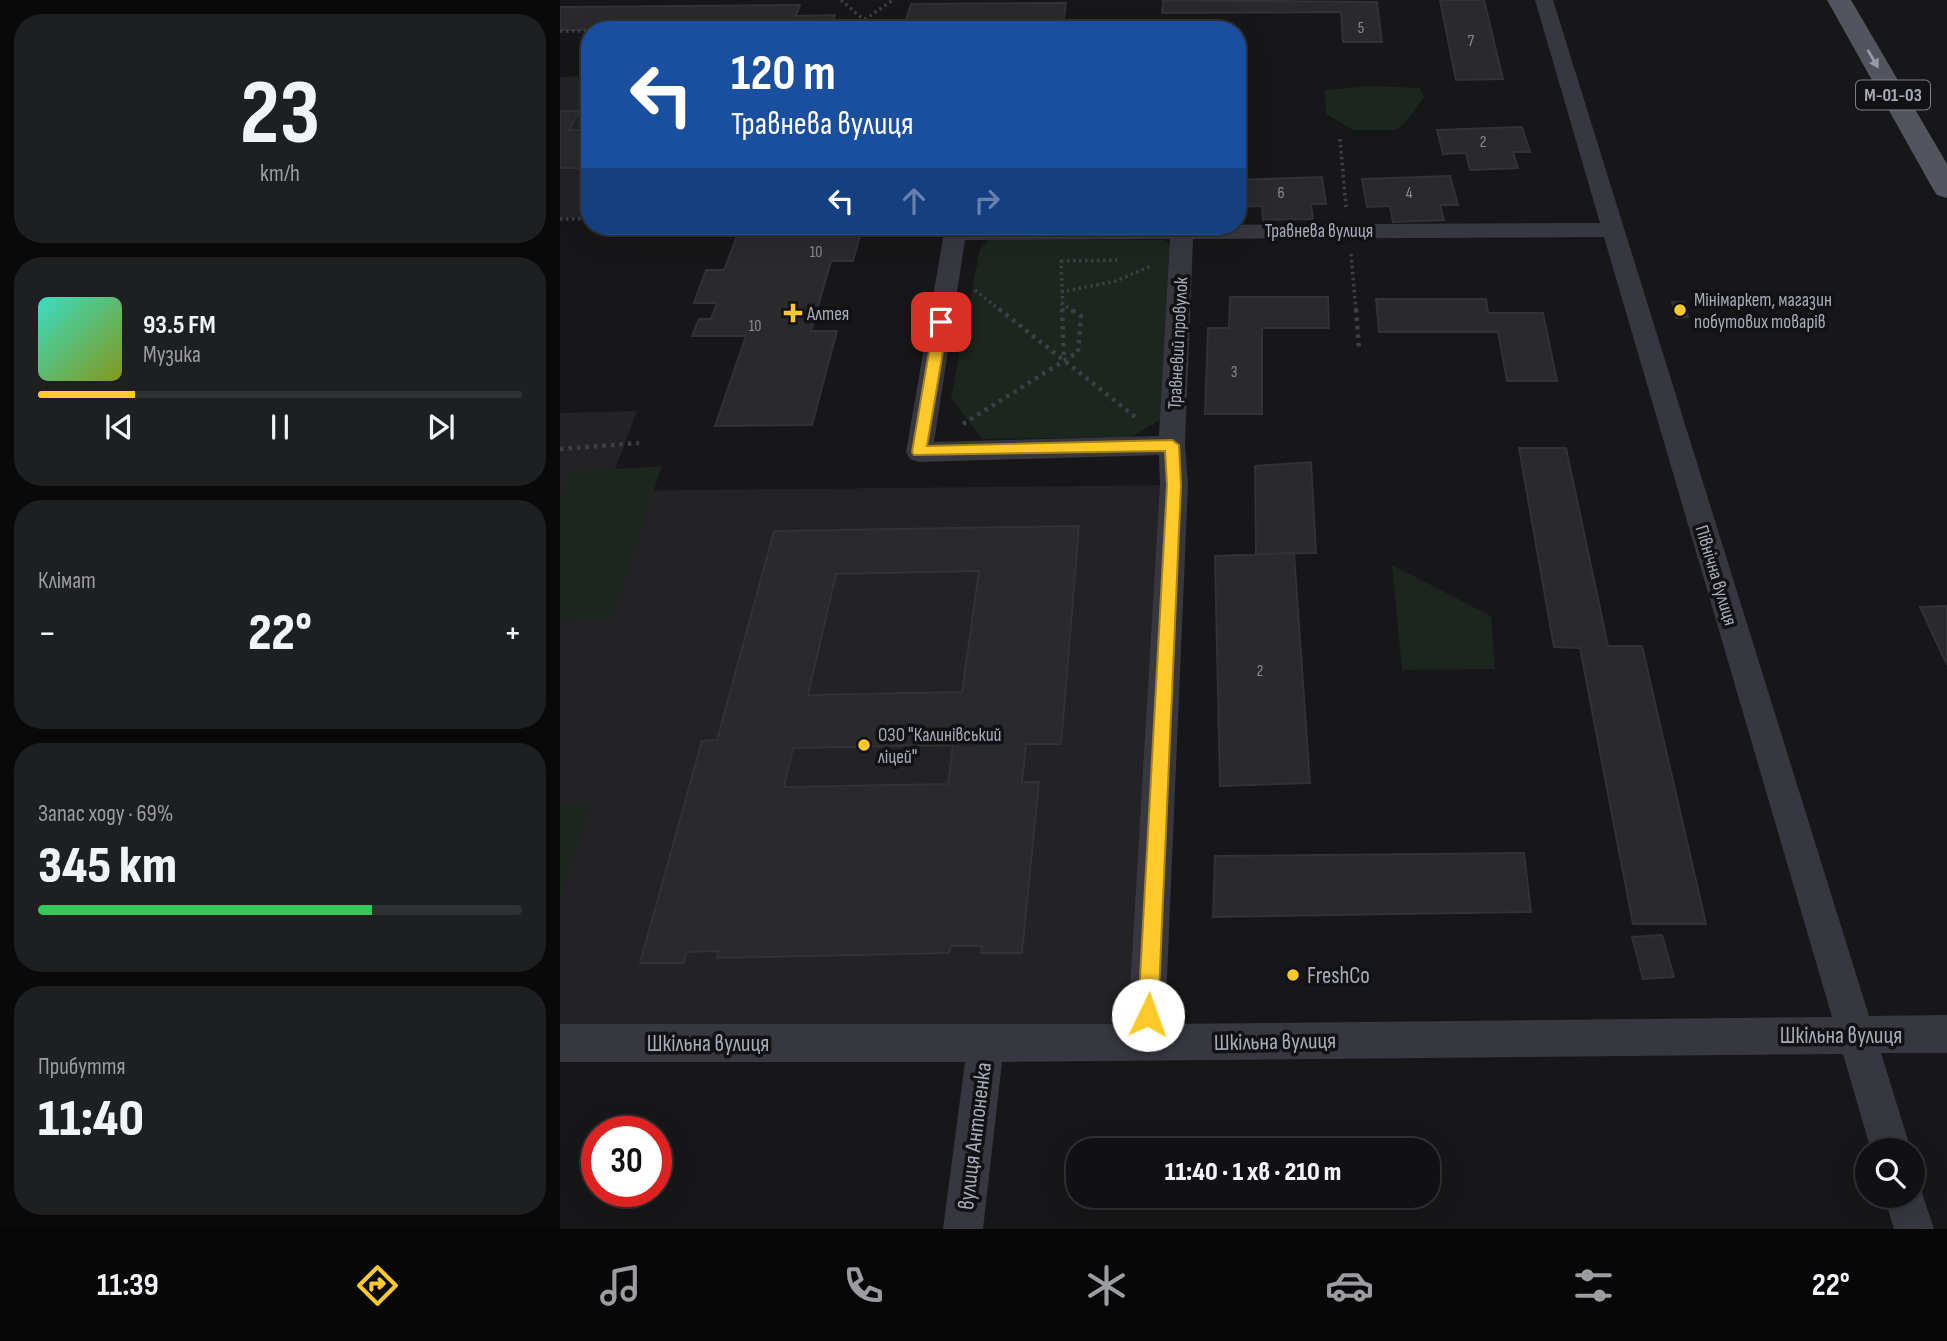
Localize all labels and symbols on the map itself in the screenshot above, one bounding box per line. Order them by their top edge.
house number: 5 [1358,19,1364,38]
house number: 7 [1468,32,1475,51]
one-way arrow [1867,50,1879,69]
road number: М-01-03 [1856,80,1930,110]
house number: 2 [1480,133,1486,152]
house number: 6 [1277,184,1285,203]
house number: 4 [1406,184,1413,203]
street label: Травнева вулиця [1265,220,1373,243]
house number: 10 [810,243,822,262]
street label: Травневий провулок [1164,276,1193,410]
place label: Мінімаркет, магазин побутових товарів [1694,289,1832,334]
pin [911,292,971,352]
marker: Мінімаркет, магазин побутових товарів [1672,302,1688,318]
place label: Алтея [806,303,849,326]
marker: Алтея [785,305,801,321]
house number: 10 [749,317,761,336]
house number: 3 [1231,363,1237,382]
street label: Північна вулиця [1689,523,1742,628]
house number: 2 [1257,662,1263,681]
place label: ОЗО "Калинівський ліцей" [878,724,1002,769]
marker: ОЗО "Калинівський ліцей" [856,737,872,753]
place label: FreshCo [1307,962,1370,990]
marker: FreshCo [1285,967,1301,983]
position arrow [1111,978,1185,1052]
street label: Шкільна вулиця [1780,1022,1902,1050]
street label: Шкільна вулиця [1214,1027,1336,1057]
street label: Шкільна вулиця [647,1030,769,1058]
street label: вулиця Антоненка [952,1061,998,1211]
speed limit sign: 30 [581,1116,672,1207]

